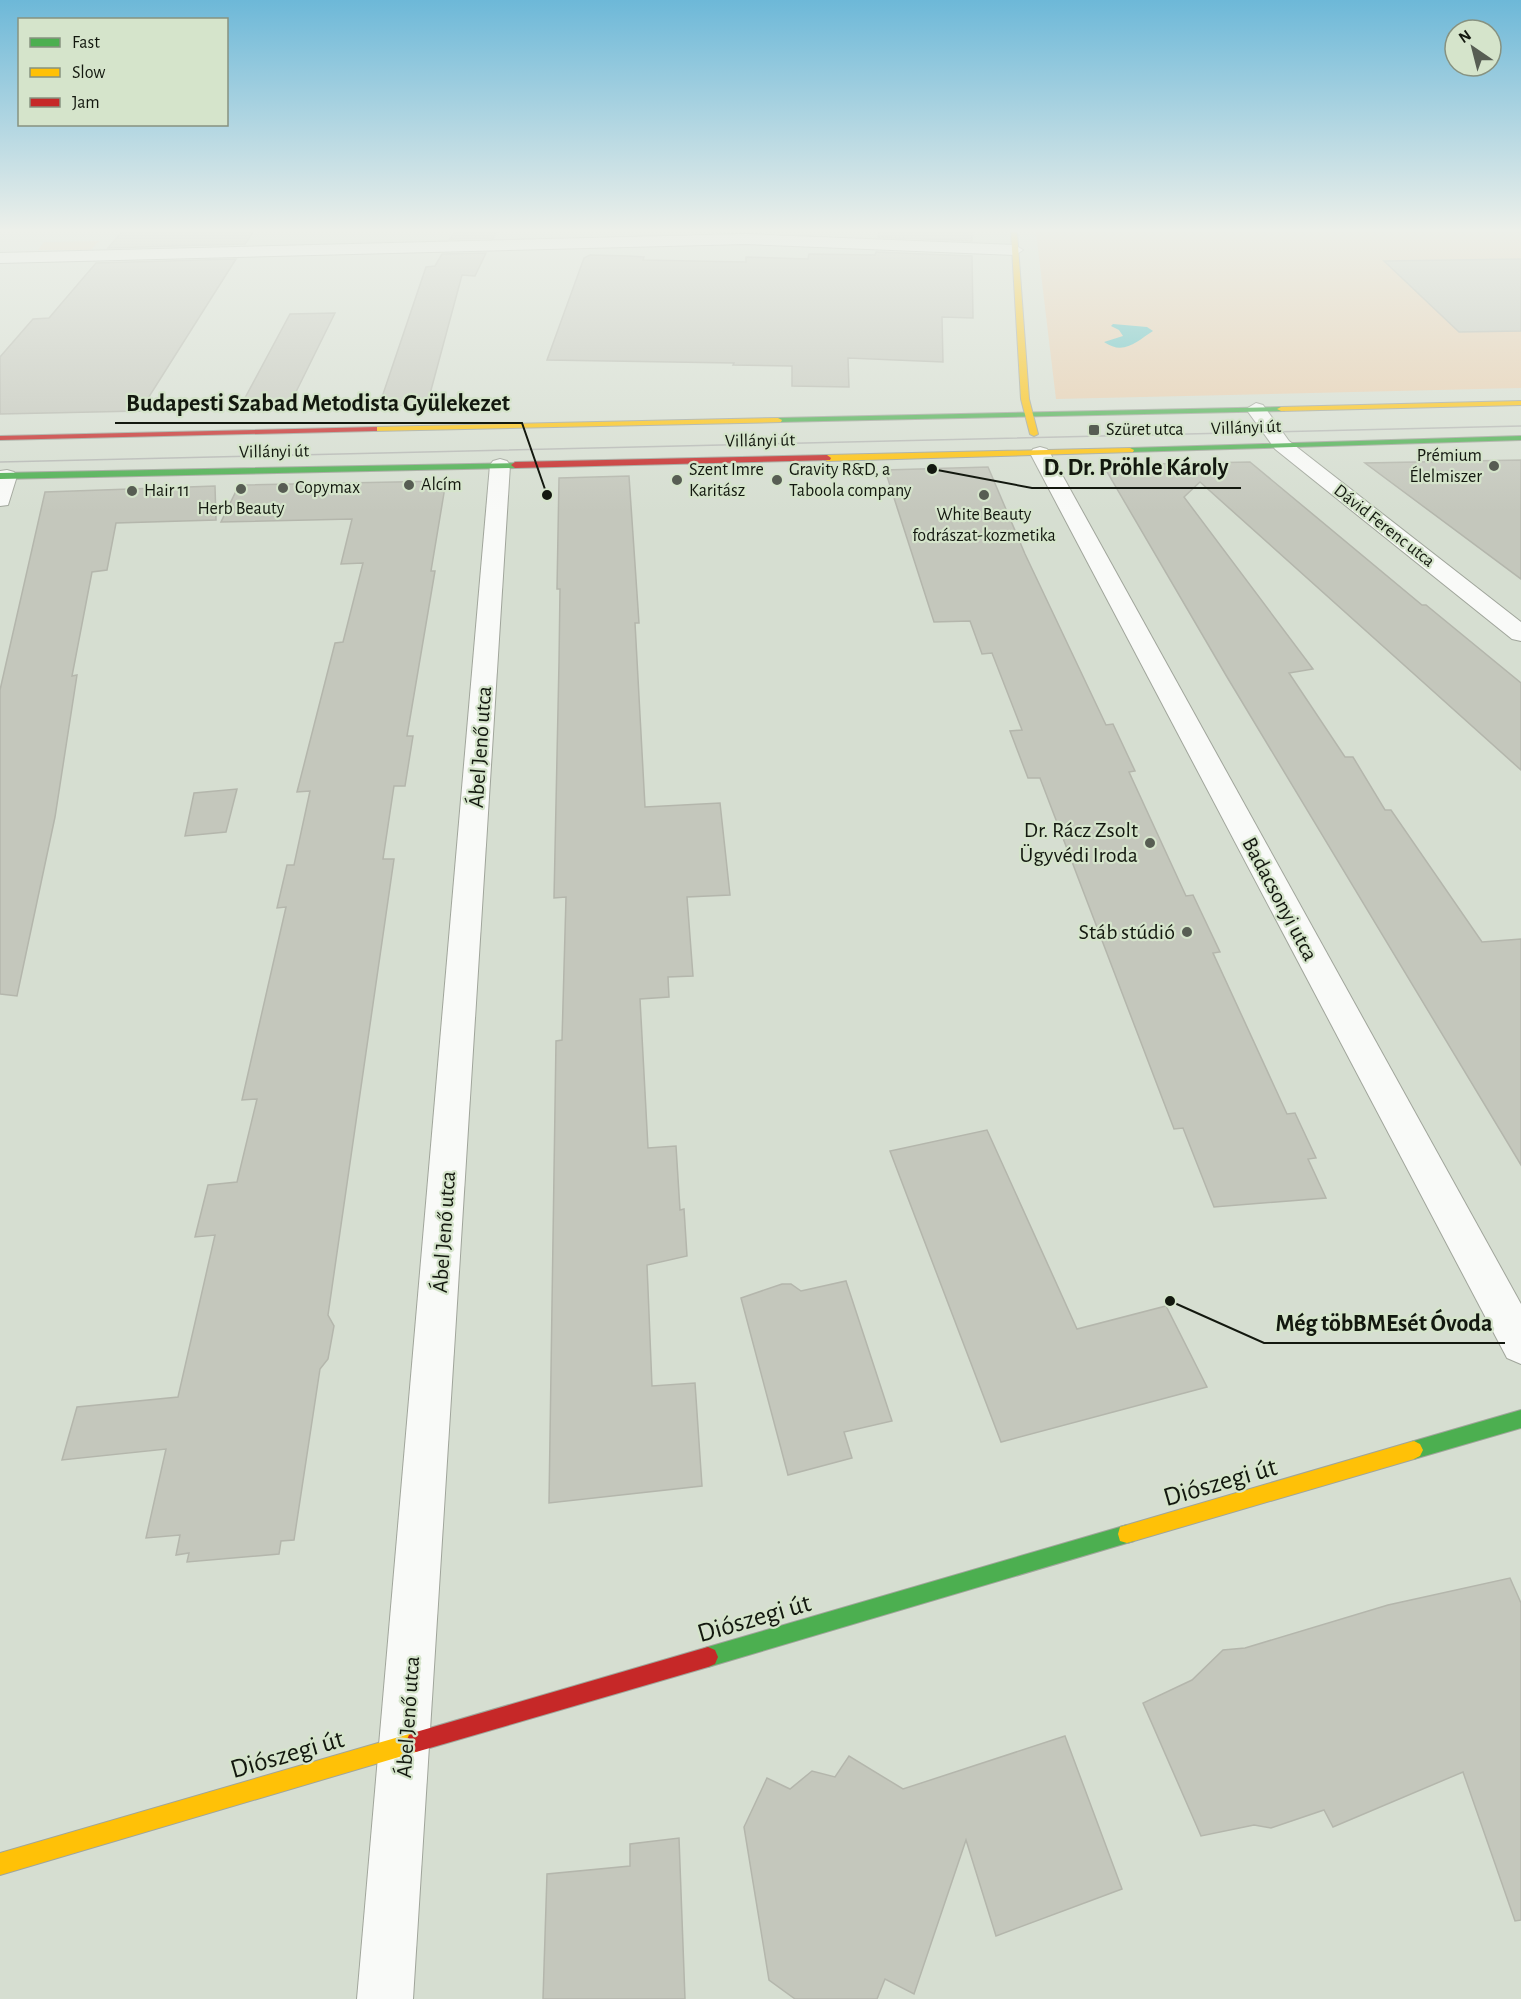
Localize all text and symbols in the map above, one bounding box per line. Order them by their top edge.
legend [18,18,228,126]
north arrow [1443,18,1503,78]
text: N [1456,27,1474,46]
text: Fast [72,34,100,52]
text: Slow [72,64,105,82]
text: Jam [72,94,100,112]
callout: Budapesti Szabad Metodista Gyülekezet [115,381,522,423]
text: Budapesti Szabad Metodista Gyülekezet [126,392,510,416]
street label: Villányi út [1210,418,1282,438]
place label: Szüret utca [1106,421,1183,439]
marker: Szüret utca [1087,423,1101,437]
street label: Villányi út [725,431,796,451]
street label: Villányi út [239,442,310,462]
callout: D. Dr. Pröhle Károly [1032,446,1241,488]
place label: Prémium Élelmiszer [1409,447,1482,486]
text: D. Dr. Pröhle Károly [1043,456,1229,480]
marker: Prémium Élelmiszer [1487,459,1501,473]
place label: Szent Imre Karitász [689,461,764,500]
place label: Gravity R&D, a Taboola company [789,461,912,500]
marker: Szent Imre Karitász [670,473,684,487]
marker: Gravity R&D, a Taboola company [770,473,784,487]
place label: Alcím [421,476,462,494]
marker: Alcím [402,478,416,492]
place label: Copymax [295,479,360,497]
marker: Copymax [276,481,290,495]
street label: Dávid Ferenc utca [1330,481,1438,571]
place label: Hair 11 [144,482,190,500]
marker: Herb Beauty [234,482,248,496]
marker: Hair 11 [125,484,139,498]
marker: White Beauty fodrászat-kozmetika [977,488,991,502]
place label: Herb Beauty [197,500,285,518]
place label: White Beauty fodrászat-kozmetika [912,506,1056,545]
street label: Ábel Jenő utca [464,685,495,809]
place label: Dr. Rácz Zsolt Ügyvédi Iroda [1020,819,1138,866]
street label: Badacsonyi utca [1238,834,1322,964]
marker: Dr. Rácz Zsolt Ügyvédi Iroda [1143,836,1157,850]
place label: Stáb stúdió [1079,921,1175,943]
marker: Stáb stúdió [1180,925,1194,939]
street label: Ábel Jenő utca [428,1170,459,1294]
callout: Még töbBMEsét Óvoda [1264,1301,1505,1343]
text: Még töbBMEsét Óvoda [1276,1309,1492,1336]
street label: Diószegi út [1160,1453,1280,1511]
street label: Diószegi út [694,1589,814,1647]
street label: Ábel Jenő utca [392,1655,423,1779]
street label: Diószegi út [227,1725,347,1783]

